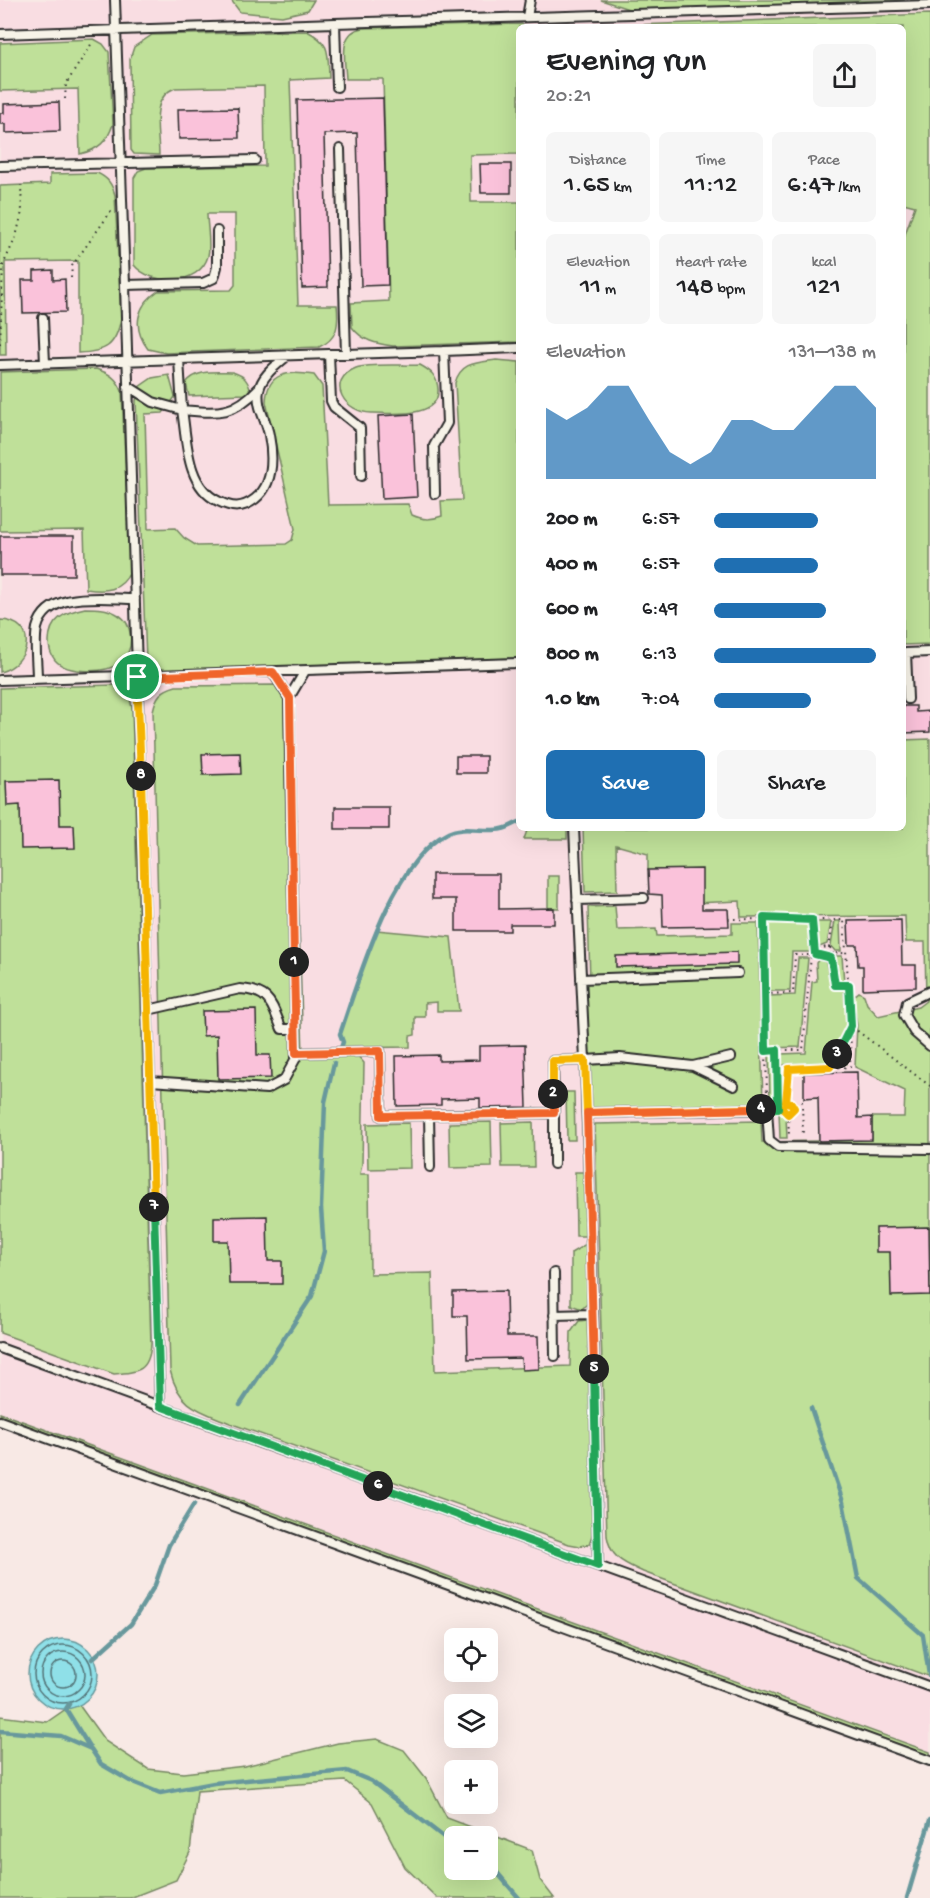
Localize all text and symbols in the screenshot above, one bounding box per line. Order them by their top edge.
text: Evening run [546,44,706,82]
button: share [813,44,876,107]
text: 20:21 [546,86,591,109]
text: Distance [570,152,626,171]
text: Time [696,152,726,171]
text: Pace [808,152,840,171]
text: 1.65 [564,171,610,202]
text: 11:12 [685,171,737,202]
text: 6:47 [787,171,835,202]
text: km [610,179,632,198]
text: /km [835,179,861,198]
text: Elevation [566,254,630,273]
text: Heart rate [675,254,747,273]
text: kcal [812,254,836,273]
text: 11 [580,273,601,304]
text: 148 [677,273,714,304]
text: 121 [807,273,841,304]
text: m [601,281,616,300]
text: bpm [714,281,745,300]
text: Elevation [546,342,626,365]
text: 131–138 m [789,342,876,365]
text: 200 m [546,509,597,532]
text: 6:57 [642,509,679,532]
text: 400 m [546,554,597,577]
text: 6:57 [642,554,679,577]
text: 600 m [546,599,598,622]
text: 6:49 [642,599,678,622]
text: 800 m [546,644,599,667]
text: 6:13 [642,644,677,667]
pin [111,651,162,702]
icon: arrive [120,660,153,693]
text: 1.0 km [546,689,600,712]
text: 7:04 [642,689,680,712]
button: Save [546,750,705,819]
button: Share [717,750,876,819]
pin: 8 [126,761,156,791]
text: 8 [137,766,145,785]
pin: 1 [279,947,309,977]
text: 1 [291,952,297,971]
pin: 3 [822,1039,852,1069]
text: 3 [833,1044,841,1063]
pin: 2 [538,1079,568,1109]
text: 2 [549,1084,557,1103]
pin: 4 [746,1094,776,1124]
text: 4 [757,1099,765,1118]
pin: 7 [139,1192,169,1222]
text: 7 [150,1197,158,1216]
pin: 5 [579,1354,609,1384]
text: 5 [590,1359,598,1378]
pin: 6 [363,1471,393,1501]
text: 6 [374,1476,382,1495]
map controls [444,1628,498,1880]
button: locate [444,1628,498,1682]
button: layers [444,1694,498,1748]
button: + [444,1760,498,1814]
button: − [444,1826,498,1880]

